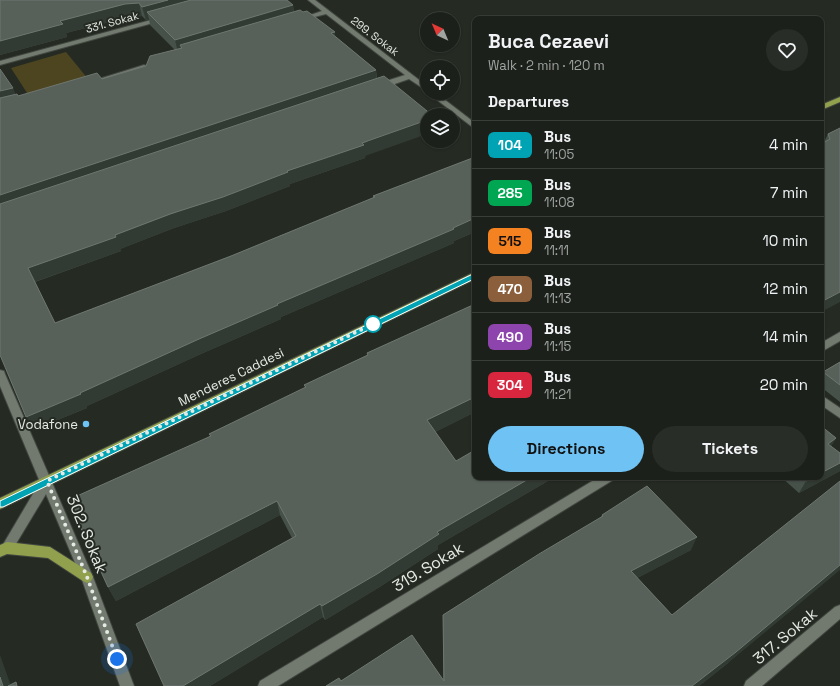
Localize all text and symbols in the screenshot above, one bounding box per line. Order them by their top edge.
street label: 331. Sokak [84,8,140,36]
north arrow [420,12,460,52]
map controls [420,12,460,148]
street label: 299. Sokak [348,13,402,59]
text: Buca Cezaevi [488,29,609,54]
button: heart [766,29,808,71]
text: Walk · 2 min · 120 m [488,57,605,74]
button: locate [420,60,460,100]
text: Departures [488,92,569,111]
button: layers [420,108,460,148]
text: Bus [544,127,571,146]
text: 4 min [769,135,808,154]
text: 104 [498,136,522,154]
text: 11:05 [544,146,574,163]
text: Bus [544,175,571,194]
text: 7 min [770,183,808,202]
text: 285 [497,184,523,202]
text: 11:08 [544,194,575,211]
text: Bus [544,223,571,242]
text: 10 min [762,231,808,250]
text: 515 [499,232,521,250]
text: 11:11 [544,242,569,259]
text: Bus [544,271,571,290]
text: 12 min [763,279,808,298]
text: 470 [497,280,523,298]
text: 11:13 [544,290,571,307]
unlabelled marker [364,315,382,333]
text: Bus [544,319,571,338]
text: 14 min [763,327,808,346]
text: 490 [497,328,523,346]
text: 11:15 [544,338,571,355]
street label: Menderes Caddesi [175,344,287,410]
text: Bus [544,367,571,386]
text: 20 min [760,375,808,394]
text: 304 [497,376,523,394]
text: 11:21 [544,386,571,403]
place label: Vodafone [18,416,78,433]
marker: Vodafone [81,419,91,429]
button: Directions [488,426,644,472]
button: Tickets [652,426,808,472]
street label: 302. Sokak [62,492,112,577]
street label: 319. Sokak [389,537,468,596]
street label: 317. Sokak [749,603,822,669]
your location [107,649,127,669]

